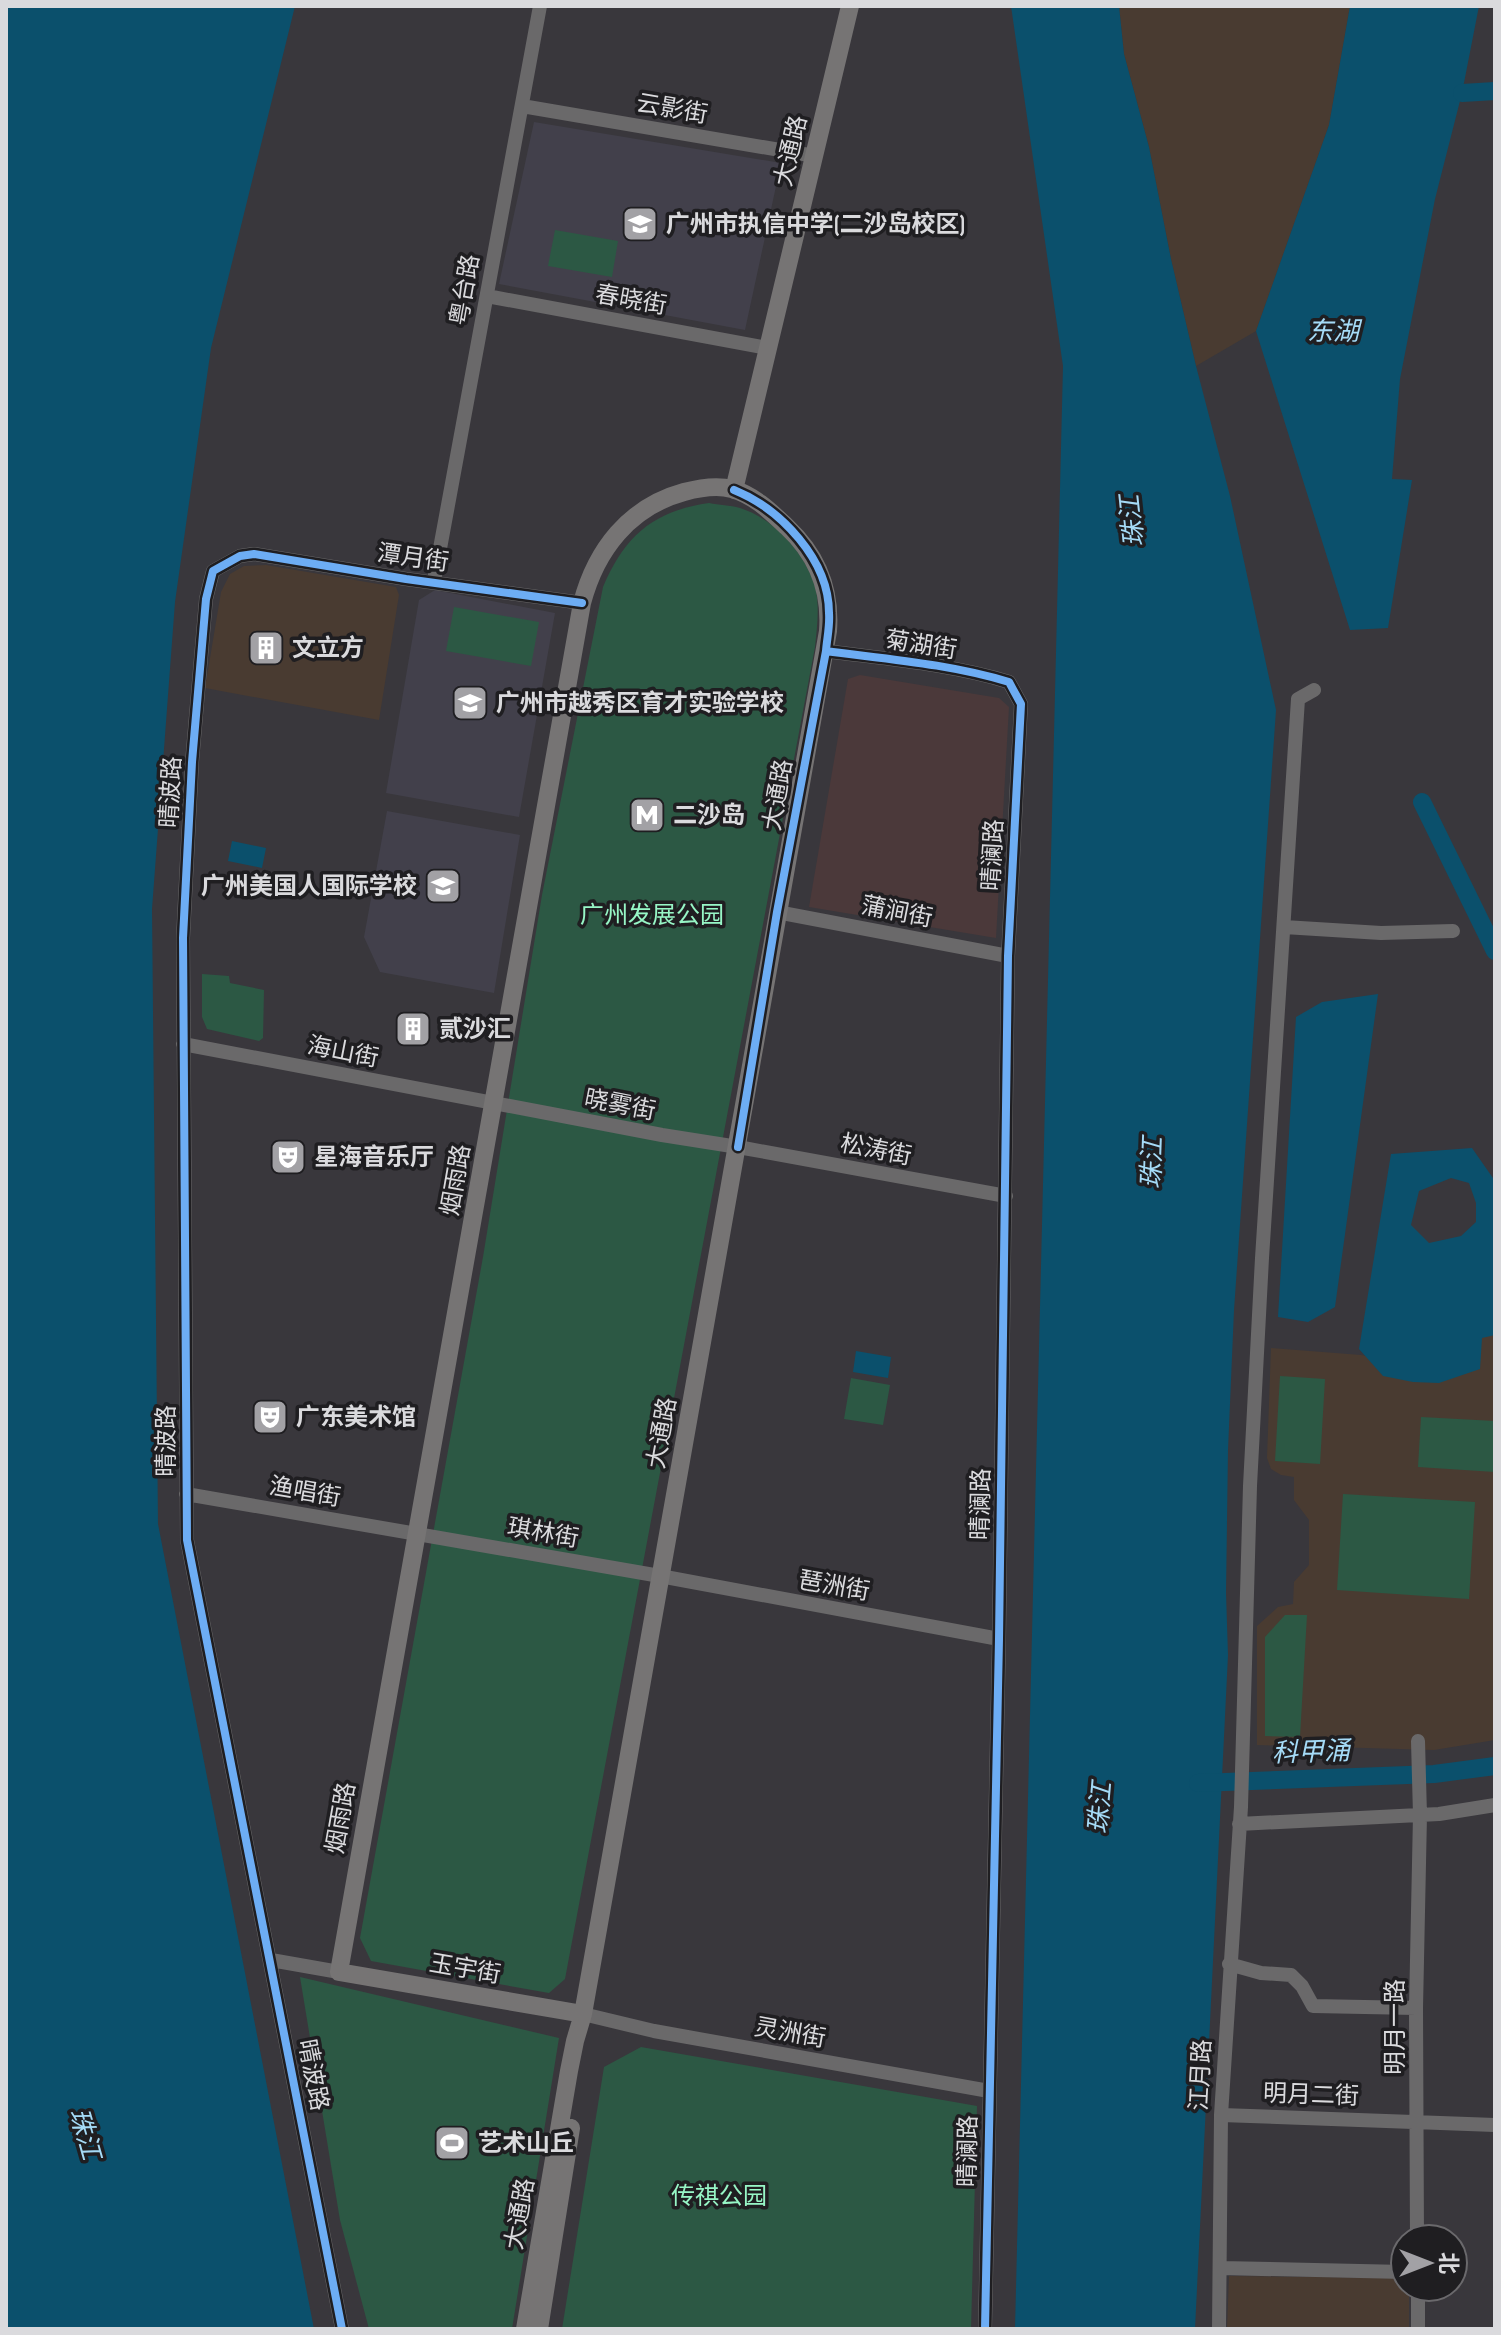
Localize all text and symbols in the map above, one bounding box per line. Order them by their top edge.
street label: 云影街 [634,88,710,130]
street label: 大通路 [769,113,813,189]
school or university icon: 广州市执信中学(二沙岛校区) [621,205,659,243]
place label: 广州市执信中学(二沙岛校区) [666,210,965,239]
street label: 粤台路 [444,252,486,328]
street label: 春晓街 [593,279,669,321]
water label: 东湖 [1307,317,1363,348]
water label: 珠江 [1115,491,1151,548]
street label: 潭月街 [375,539,451,577]
street label: 菊湖街 [883,625,959,665]
building icon: 文立方 [247,629,285,667]
place label: 文立方 [292,634,364,663]
school or university icon: 广州市越秀区育才实验学校 [451,684,489,722]
place label: 广州市越秀区育才实验学校 [496,689,784,718]
street label: 晴波路 [155,755,187,829]
street label: 大通路 [757,757,799,833]
metro station icon: 二沙岛 [628,796,666,834]
place label: 二沙岛 [673,801,745,830]
street label: 晴澜路 [977,818,1009,892]
school or university icon: 广州美国人国际学校 [424,867,462,905]
place label: 广州美国人国际学校 [201,872,417,901]
street label: 蒲涧街 [859,891,935,933]
park label: 广州发展公园 [580,901,724,930]
building icon: 贰沙汇 [394,1010,432,1048]
place label: 贰沙汇 [439,1015,511,1044]
street label: 海山街 [305,1031,381,1073]
street label: 晓雾街 [582,1084,658,1126]
street label: 松涛街 [838,1129,914,1171]
water label: 珠江 [1137,1133,1170,1190]
theatre icon: 星海音乐厅 [269,1138,307,1176]
street label: 烟雨路 [435,1142,477,1218]
place label: 星海音乐厅 [314,1143,434,1172]
street label: 大通路 [641,1395,683,1471]
theatre icon: 广东美术馆 [251,1398,289,1436]
place label: 广东美术馆 [296,1403,416,1432]
street label: 晴波路 [152,1405,181,1477]
street label: 晴澜路 [966,1468,996,1540]
street label: 渔唱街 [267,1471,343,1513]
street label: 琪林街 [505,1512,581,1554]
street label: 琶洲街 [796,1565,872,1607]
water label: 科甲涌 [1271,1736,1354,1770]
water label: 珠江 [1083,1778,1119,1835]
street label: 烟雨路 [320,1780,362,1856]
street label: 玉宇街 [427,1948,503,1990]
street label: 明月一路 [1381,1979,1410,2075]
street label: 灵洲街 [752,2012,828,2054]
street label: 晴波路 [292,2037,334,2113]
street label: 江月路 [1185,2038,1217,2112]
street label: 明月二街 [1263,2079,1359,2111]
water label: 珠江 [62,2105,107,2166]
street label: 晴澜路 [953,2115,983,2187]
sports icon: 艺术山丘 [433,2124,471,2162]
place label: 艺术山丘 [478,2129,574,2158]
street label: 大通路 [499,2176,541,2252]
park label: 传祺公园 [671,2182,767,2211]
north arrow [1389,2223,1469,2303]
text: 北 [1434,2252,1461,2274]

